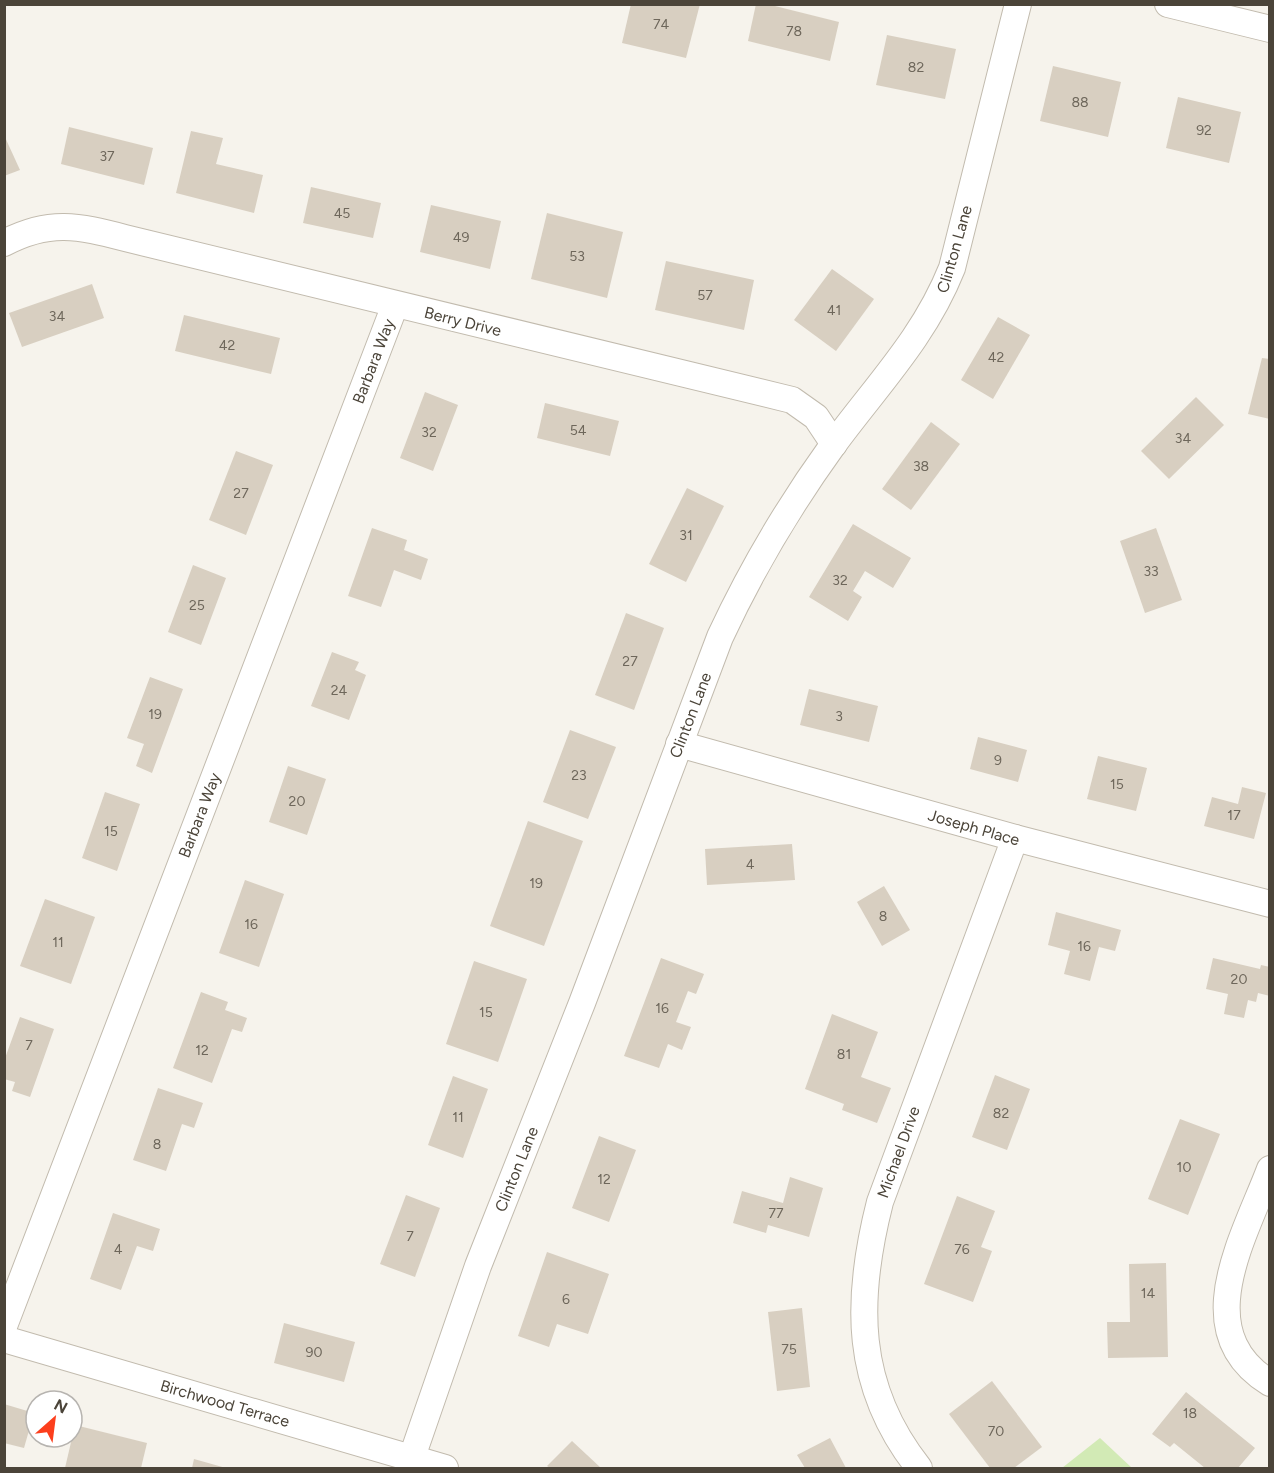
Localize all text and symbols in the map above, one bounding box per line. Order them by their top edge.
house number: 74 [653,16,669,33]
house number: 78 [786,23,802,40]
house number: 82 [908,59,924,76]
house number: 88 [1071,94,1089,111]
house number: 92 [1196,122,1212,139]
house number: 37 [99,148,115,165]
street label: Clinton Lane [933,203,976,295]
house number: 45 [334,205,350,222]
house number: 49 [453,229,469,246]
house number: 53 [569,248,585,265]
house number: 57 [697,287,713,304]
house number: 41 [827,302,841,319]
street label: Berry Drive [422,303,504,340]
house number: 34 [49,308,65,325]
street label: Barbara Way [349,315,399,406]
house number: 42 [219,337,235,354]
house number: 42 [988,349,1004,366]
house number: 54 [570,422,587,439]
house number: 32 [421,424,437,441]
house number: 34 [1175,430,1191,447]
house number: 38 [913,458,929,475]
house number: 27 [233,485,249,502]
house number: 31 [679,527,693,544]
house number: 33 [1143,563,1159,580]
house number: 32 [832,572,848,589]
house number: 25 [189,597,205,614]
house number: 27 [622,653,638,670]
street label: Clinton Lane [665,670,716,761]
house number: 24 [331,682,348,699]
house number: 19 [148,706,162,723]
house number: 3 [835,708,843,725]
house number: 9 [994,752,1002,769]
house number: 23 [571,767,587,784]
street label: Barbara Way [175,769,225,860]
house number: 15 [1110,776,1124,793]
house number: 20 [289,793,305,810]
street label: Joseph Place [926,805,1022,850]
house number: 17 [1227,807,1241,824]
house number: 15 [104,823,118,840]
house number: 4 [746,856,755,873]
house number: 19 [529,875,543,892]
house number: 8 [879,908,887,925]
house number: 16 [244,916,258,933]
house number: 11 [52,934,64,951]
house number: 16 [1077,938,1091,955]
house number: 20 [1231,971,1247,988]
house number: 16 [655,1000,669,1017]
house number: 15 [479,1004,493,1021]
house number: 7 [25,1037,33,1054]
house number: 12 [195,1042,209,1059]
house number: 81 [837,1046,851,1063]
street label: Michael Drive [873,1103,924,1201]
house number: 82 [993,1105,1009,1122]
house number: 11 [452,1109,464,1126]
street label: Clinton Lane [491,1124,542,1214]
house number: 8 [153,1136,161,1153]
house number: 10 [1177,1159,1191,1176]
house number: 12 [597,1171,611,1188]
house number: 77 [768,1205,784,1222]
house number: 7 [406,1228,414,1245]
house number: 4 [114,1241,123,1258]
house number: 76 [954,1241,970,1258]
house number: 14 [1141,1285,1156,1302]
house number: 6 [562,1291,570,1308]
house number: 75 [781,1341,797,1358]
house number: 90 [306,1344,322,1361]
street label: Birchwood Terrace [158,1376,292,1431]
north arrow [24,1389,84,1449]
text: N [51,1395,71,1417]
house number: 18 [1183,1405,1197,1422]
house number: 70 [988,1423,1004,1440]

